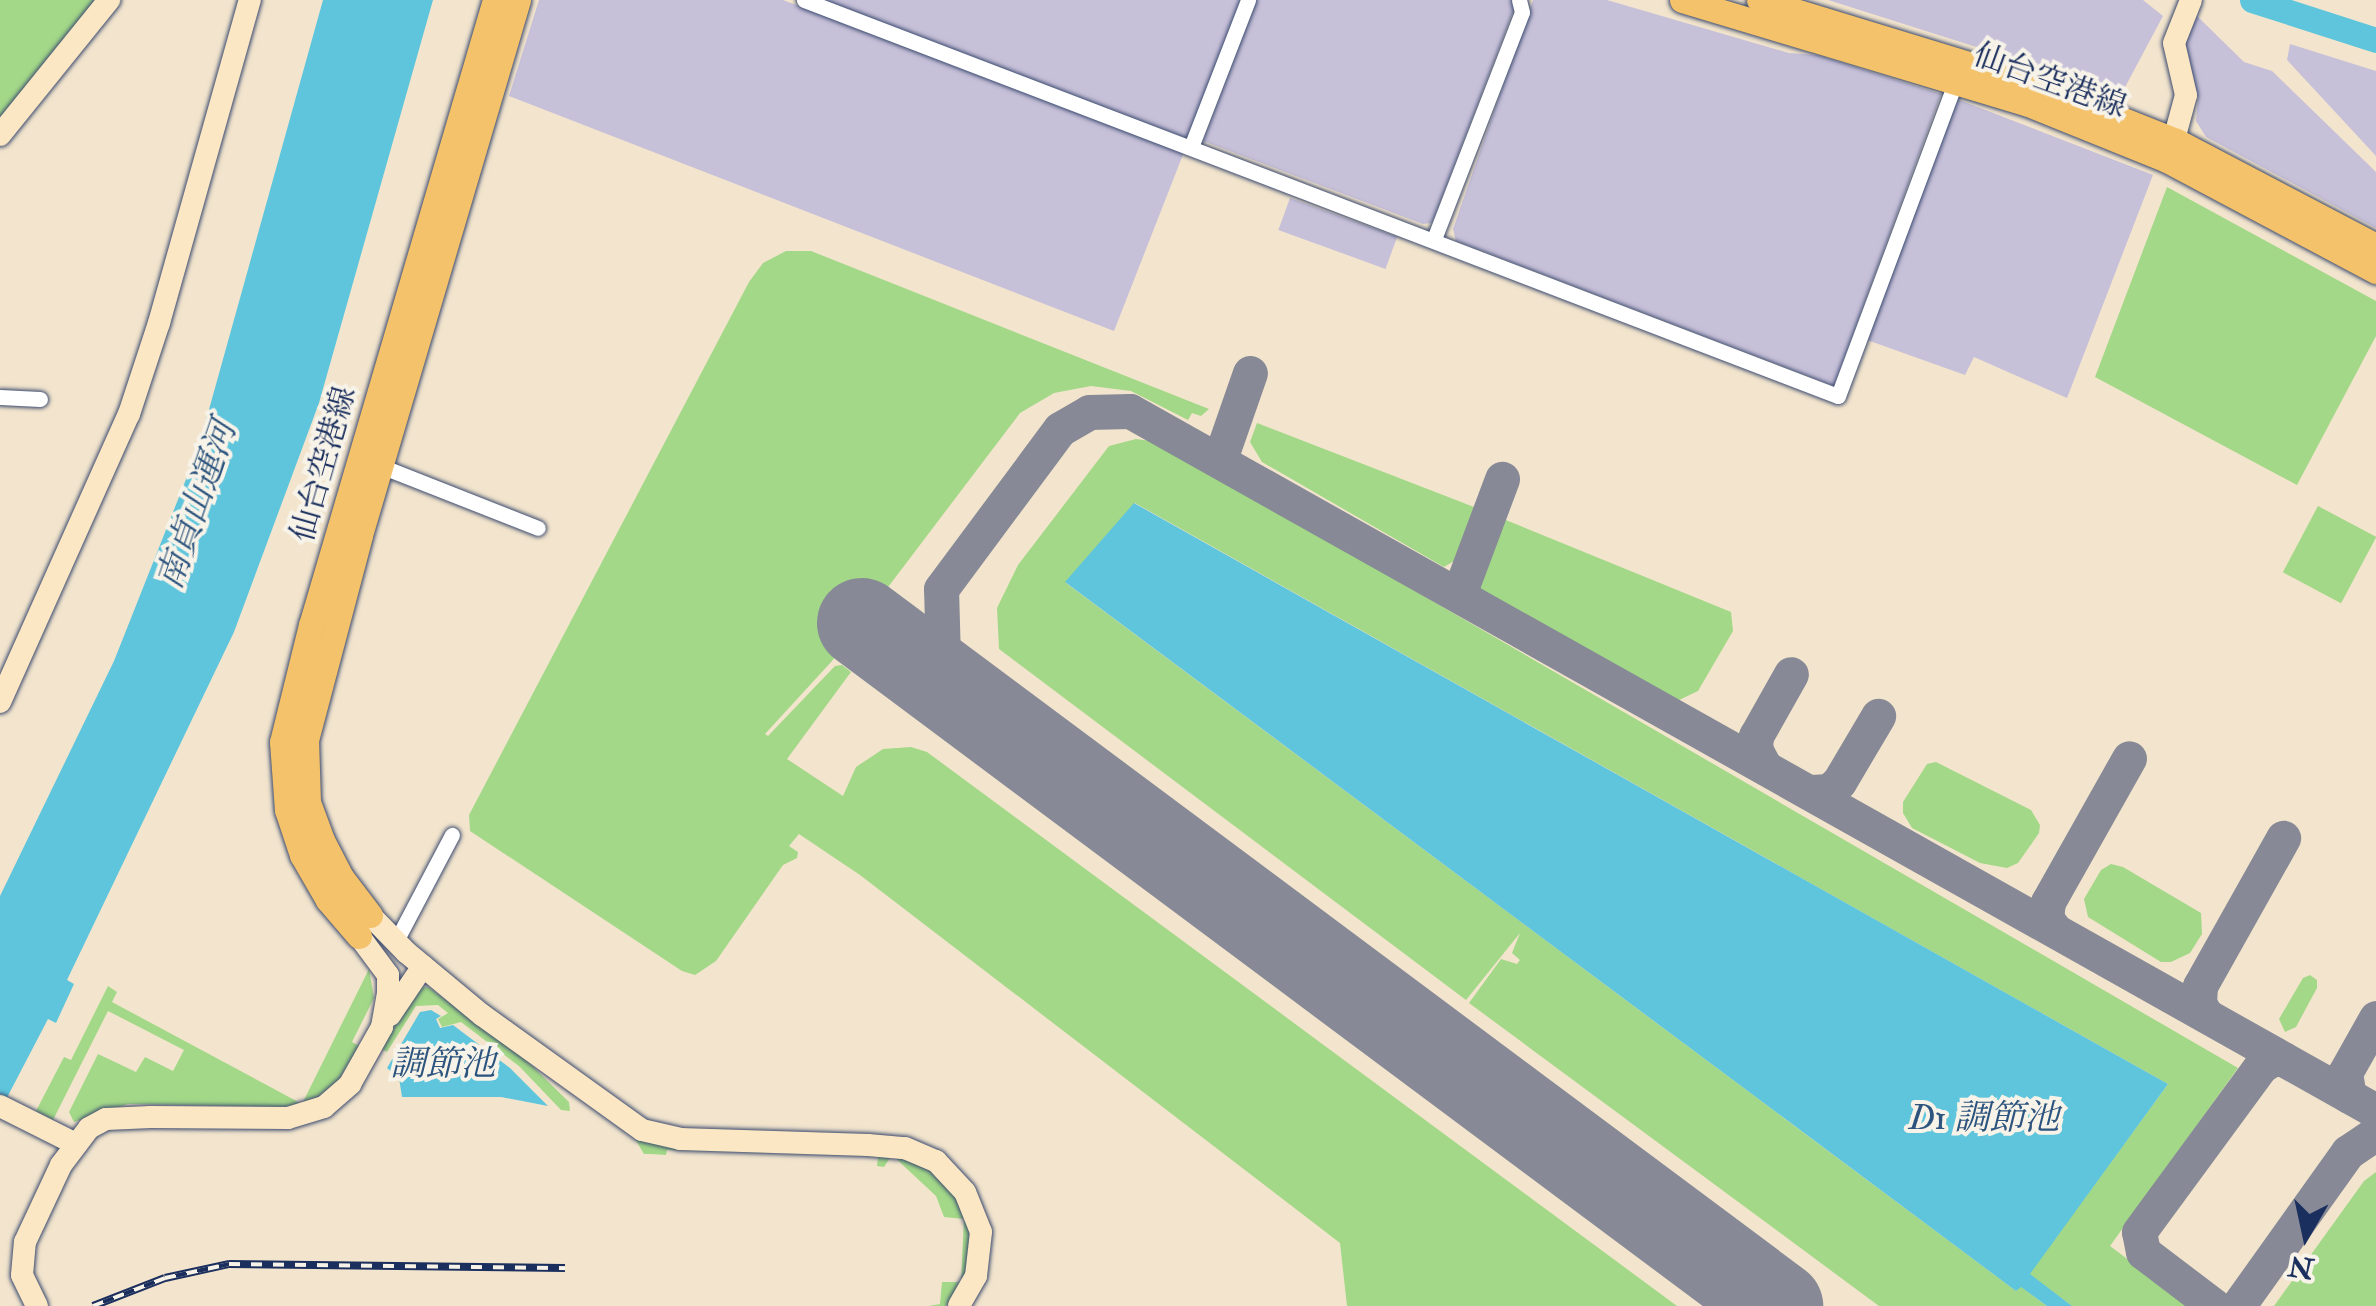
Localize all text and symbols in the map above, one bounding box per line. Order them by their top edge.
street label: 仙台空港線 [1968,36,2132,126]
street label: 仙台空港線 [283,382,365,546]
water label: 南貞山運河 [149,415,245,595]
water label: 調節池 [391,1043,495,1085]
water label: D1 調節池 [1909,1097,2059,1139]
north arrow [2256,1186,2356,1286]
text: N [2286,1247,2316,1285]

